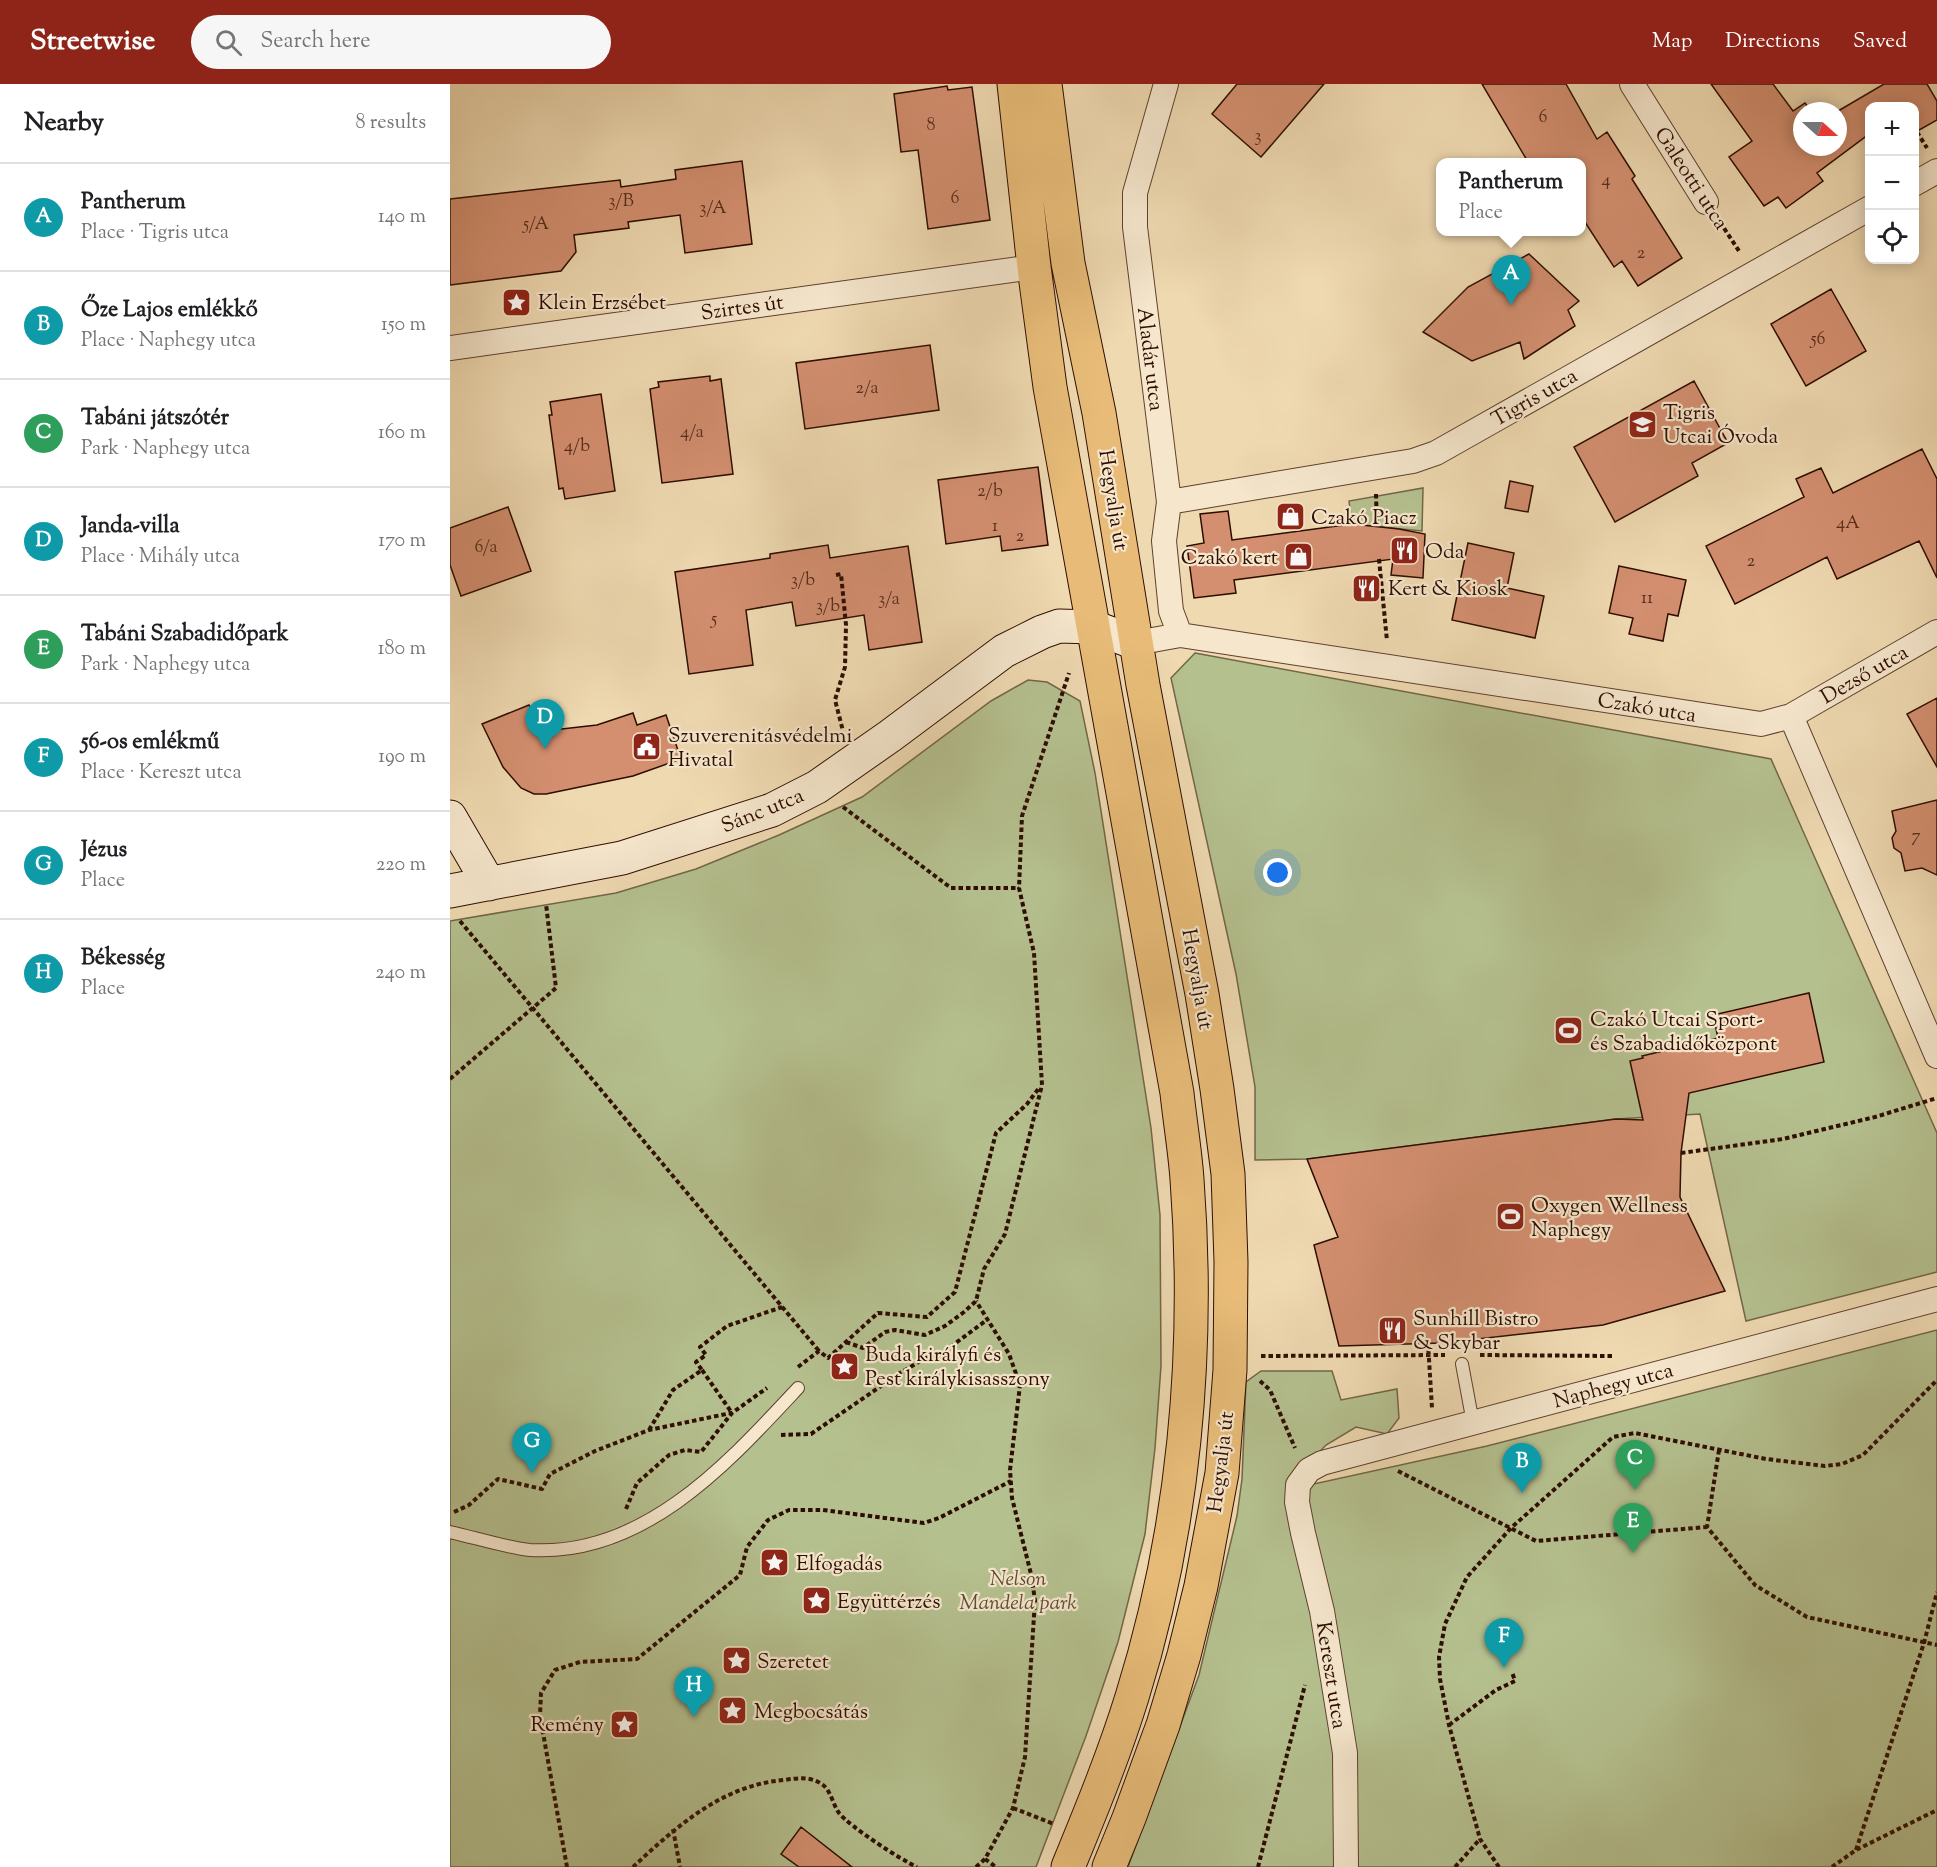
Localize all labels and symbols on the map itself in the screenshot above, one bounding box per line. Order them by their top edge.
north arrow [1793,102,1847,156]
house number: 6 [1539,105,1548,131]
house number: 8 [927,113,936,139]
street label: Galeotti utca [1646,122,1735,237]
house number: 3 [1254,124,1262,150]
house number: 4 [1601,168,1611,194]
house number: 6 [951,186,960,212]
house number: 3/B [608,189,634,215]
house number: 3/A [699,196,727,222]
house number: 5/A [522,212,549,238]
house number: 2 [1637,241,1646,267]
pin: A [1492,256,1530,305]
place icon: Klein Erzsébet [501,286,533,318]
street label: Szirtes út [699,288,786,330]
place label: Klein Erzsébet [538,289,666,319]
street label: Aladár utca [1128,306,1170,413]
house number: 56 [1809,327,1826,353]
street label: Tigris utca [1486,362,1584,435]
house number: 2/a [856,376,878,402]
place label: Tigris Utcai Óvoda [1663,399,1779,453]
school or university icon: Tigris Utcai Óvoda [1626,408,1658,440]
house number: 4/a [680,420,704,446]
house number: 4/b [564,434,590,460]
street label: Hegyalja út [1089,448,1135,553]
house number: 2/b [977,479,1003,505]
shop icon: Czakó Piacz [1274,501,1306,533]
place label: Czakó Piacz [1311,504,1417,534]
house number: 4A [1836,511,1860,537]
house number: 1 [992,514,998,540]
house number: 2 [1016,524,1025,550]
house number: 6/a [474,535,498,561]
restaurant icon: Oda [1388,535,1420,567]
place label: Oda [1425,538,1465,568]
shop icon: Czakó kert [1283,541,1315,573]
place label: Czakó kert [1181,544,1278,574]
house number: 2 [1747,549,1756,575]
house number: 3/b [791,568,815,594]
restaurant icon: Kert & Kiosk [1351,572,1383,604]
place label: Kert & Kiosk [1388,575,1509,605]
house number: 11 [1641,586,1653,612]
house number: 3/a [878,587,900,613]
house number: 3/b [816,594,840,620]
house number: 5 [710,607,717,633]
street label: Dezső utca [1815,638,1915,713]
street label: Czakó utca [1595,686,1699,732]
pin: D [526,700,565,749]
place label: Szuverenitásvédelmi Hivatal [668,722,852,776]
public building icon: Szuverenitásvédelmi Hivatal [631,731,663,763]
street label: Sánc utca [717,782,809,842]
house number: 7 [1911,824,1921,850]
your location [1263,858,1292,887]
street label: Hegyalja út [1172,927,1220,1032]
place label: Czakó Utcai Sport- és Szabadidőközpont [1590,1006,1777,1060]
sports icon: Czakó Utcai Sport- és Szabadidőközpont [1553,1015,1585,1047]
place label: Oxygen Wellness Naphegy [1531,1192,1688,1246]
sports icon: Oxygen Wellness Naphegy [1494,1201,1526,1233]
place label: Sunhill Bistro & Skybar [1413,1305,1539,1359]
restaurant icon: Sunhill Bistro & Skybar [1376,1314,1408,1346]
place label: Buda királyfi és Pest királykisasszony [865,1341,1051,1395]
place icon: Buda királyfi és Pest királykisasszony [828,1350,860,1382]
street label: Naphegy utca [1550,1356,1677,1417]
street label: Hegyalja út [1201,1410,1243,1515]
pin: G [512,1424,551,1473]
pin: C [1616,1440,1654,1490]
pin: B [1502,1444,1542,1493]
pin: E [1614,1504,1652,1553]
place icon: Elfogadás [759,1547,791,1579]
place label: Elfogadás [796,1550,882,1580]
park label: Nelson Mandela park [959,1565,1077,1619]
place icon: Együttérzés [800,1585,832,1617]
place label: Együttérzés [837,1588,941,1618]
pin: F [1484,1618,1524,1668]
street label: Kereszt utca [1307,1620,1353,1731]
place icon: Szeretet [720,1645,752,1677]
place label: Szeretet [757,1648,829,1678]
pin: H [674,1668,714,1717]
place icon: Megbocsátás [717,1695,749,1727]
place label: Megbocsátás [754,1698,868,1728]
place icon: Remény [609,1708,641,1740]
place label: Remény [531,1711,605,1741]

